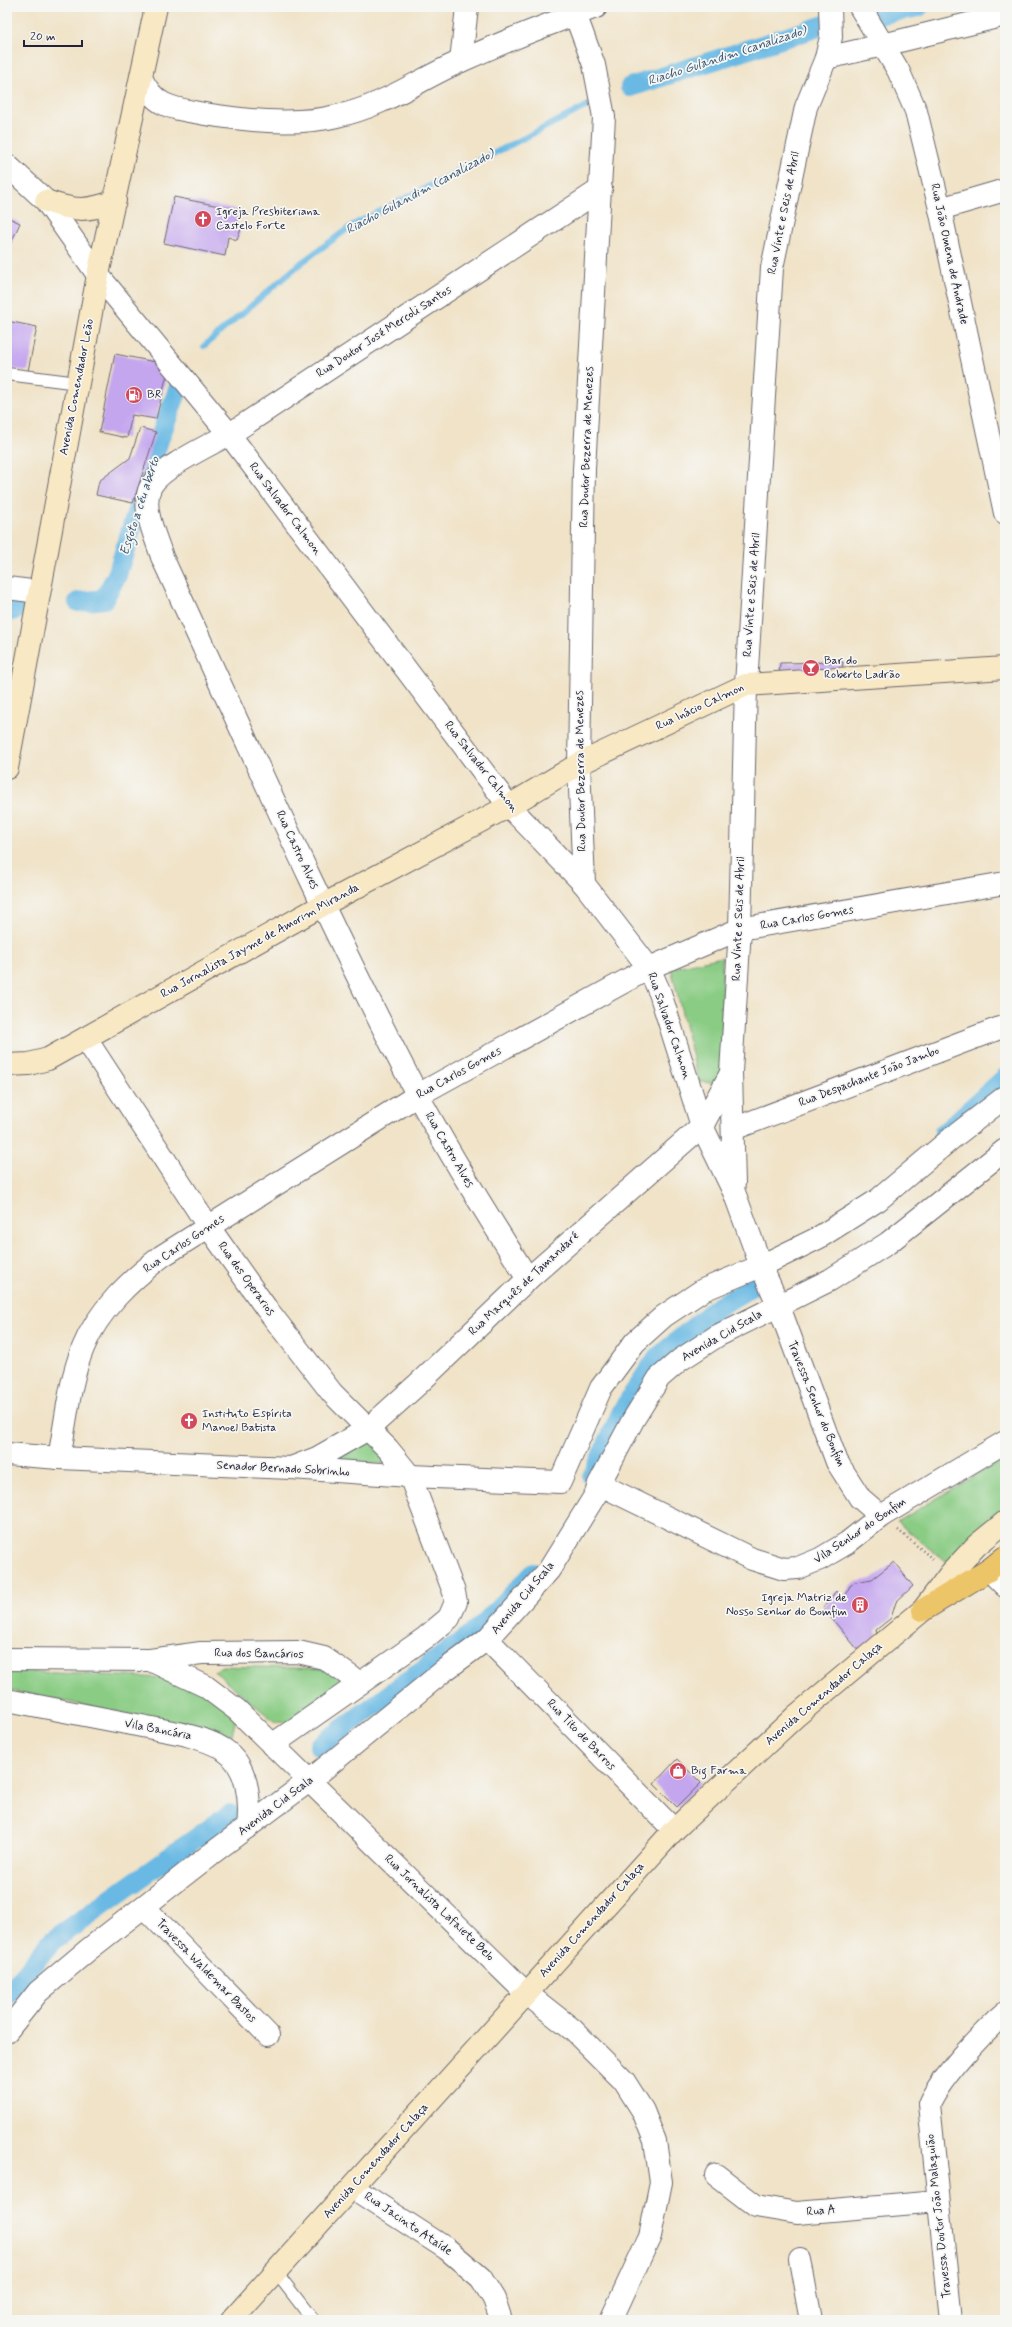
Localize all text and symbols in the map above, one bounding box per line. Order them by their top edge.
scale bar [24,22,82,48]
water label: Riacho Gulandim (canalizado) [646,22,810,90]
text: 20 m [30,29,56,45]
water label: Riacho Gulandim (canalizado) [343,145,498,238]
street label: Rua Vinte e Seis de Abril [764,150,804,276]
street label: Rua João Omena de Andrade [926,182,972,326]
place label: Igreja Presbiteriana Castelo Forte [216,204,321,234]
church icon: Igreja Presbiteriana Castelo Forte [193,209,213,229]
street label: Rua Doutor José Mercoli Santos [313,282,455,382]
street label: Avenida Comendador Leão [56,317,98,457]
street label: Rua Doutor Bezerra de Menezes [576,366,598,528]
fuel station icon: BR [124,385,144,405]
place label: BR [147,387,162,403]
water label: Esgoto a céu aberto [116,454,166,558]
street label: Rua Salvador Calmon [245,459,325,559]
street label: Rua Vinte e Seis de Abril [740,532,764,658]
place label: Bar do Roberto Ladrão [824,653,900,683]
bar icon: Bar do Roberto Ladrão [801,658,821,678]
street label: Rua Inácio Calmon [653,680,747,734]
street label: Rua Doutor Bezerra de Menezes [572,690,590,852]
street label: Rua Salvador Calmon [440,718,522,816]
street label: Rua Castro Alves [272,808,322,892]
street label: Rua Vinte e Seis de Abril [729,857,749,981]
street label: Rua Jornalista Jayme de Amorim Miranda [158,880,362,1002]
street label: Rua Carlos Gomes [759,902,856,934]
street label: Rua Salvador Calmon [643,970,695,1082]
street label: Rua Carlos Gomes [414,1043,505,1103]
street label: Rua Despachante João Jambo [796,1043,942,1111]
street label: Rua Castro Alves [421,1109,477,1191]
street label: Rua Carlos Gomes [140,1211,228,1277]
street label: Rua Marquês de Tamandaré [465,1228,583,1339]
street label: Rua dos Operarios [214,1239,278,1319]
street label: Avenida Cid Scala [679,1306,765,1366]
street label: Travessa Senhor do Bonfim [783,1339,849,1469]
place label: Instituto Espírita Manoel Batista [202,1406,292,1436]
church icon: Instituto Espírita Manoel Batista [179,1411,199,1431]
street label: Senador Bernado Sobrinho [216,1458,351,1481]
street label: Vila Senhor do Bonfim [811,1494,909,1568]
street label: Avenida Cid Scala [488,1558,558,1638]
place label: Igreja Matriz de Nosso Senhor do Bomfim [726,1590,847,1620]
building icon: Igreja Matriz de Nosso Senhor do Bomfim [850,1595,870,1615]
street label: Avenida Comendador Calaça [762,1639,886,1749]
street label: Rua dos Bancários [214,1645,304,1663]
street label: Rua Tito de Barros [543,1696,620,1775]
street label: Vila Bancária [123,1716,193,1744]
shop icon: Big Farma [668,1761,688,1781]
place label: Big Farma [691,1763,747,1780]
street label: Avenida Cid Scala [235,1772,317,1840]
street label: Rua Jornalista Lafaiete Belo [380,1851,498,1965]
street label: Avenida Comendador Calaça [536,1859,648,1981]
street label: Travessa Waldemar Bastos [152,1916,260,2027]
street label: Avenida Comendador Calaça [320,2100,432,2222]
street label: Travessa Doutor João Malaquião [922,2133,956,2299]
street label: Rua Jacinto Ataíde [361,2189,455,2259]
street label: Rua A [806,2202,836,2220]

